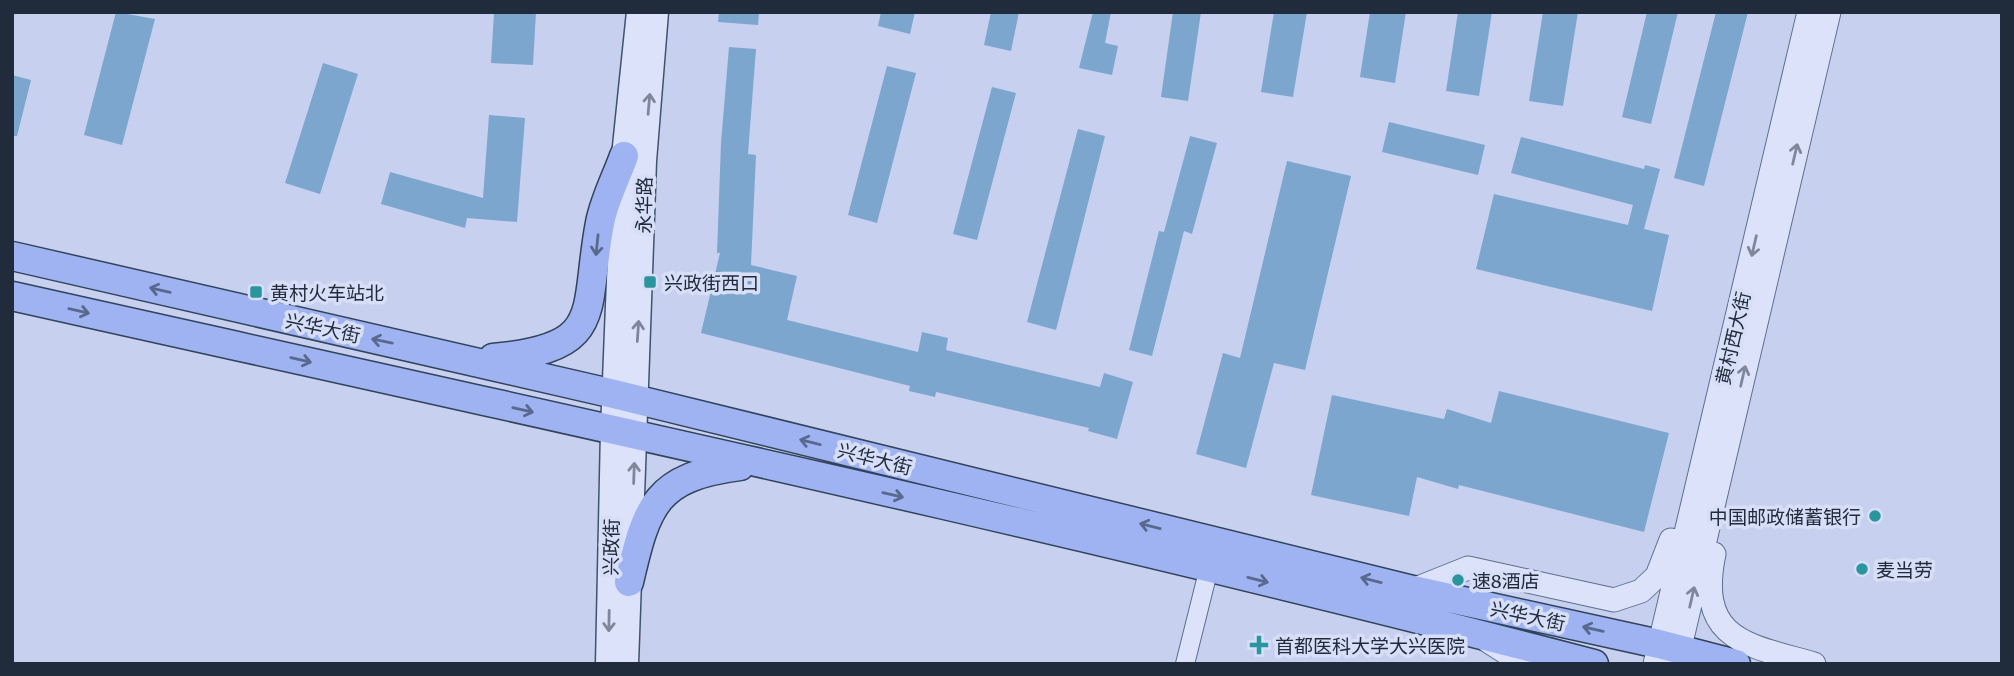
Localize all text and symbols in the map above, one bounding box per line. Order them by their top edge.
one-way arrow [643,93,656,116]
one-way arrow [1789,143,1803,166]
street label: 永华路 [629,176,657,234]
one-way arrow [591,233,604,255]
one-way arrow [1746,234,1760,257]
place label: 兴政街西口 [664,268,759,296]
marker: 兴政街西口 [642,274,658,290]
place label: 黄村火车站北 [270,278,384,306]
one-way arrow [149,283,172,297]
marker: 黄村火车站北 [248,284,264,300]
street label: 黄村西大街 [1708,289,1756,387]
one-way arrow [67,305,90,318]
street label: 兴华大街 [283,305,363,349]
one-way arrow [632,320,645,343]
one-way arrow [371,333,394,347]
one-way arrow [289,354,312,368]
one-way arrow [1737,365,1751,388]
one-way arrow [511,404,534,417]
one-way arrow [799,435,822,448]
street label: 兴华大街 [835,435,915,481]
one-way arrow [628,462,641,485]
one-way arrow [881,489,904,502]
place label: 中国邮政储蓄银行 [1709,502,1861,530]
marker: 中国邮政储蓄银行 [1867,508,1883,524]
street label: 兴政街 [596,518,624,576]
one-way arrow [1139,519,1162,532]
place label: 麦当劳 [1876,555,1933,583]
marker: 麦当劳 [1854,561,1870,577]
place label: 速8酒店 [1472,566,1539,594]
marker: 速8酒店 [1450,572,1466,588]
one-way arrow [1360,573,1382,586]
one-way arrow [1246,574,1269,587]
one-way arrow [1685,586,1699,609]
street label: 兴华大街 [1488,593,1568,637]
one-way arrow [602,609,616,632]
one-way arrow [1582,621,1605,635]
place label: 首都医科大学大兴医院 [1275,631,1465,659]
marker: 首都医科大学大兴医院 [1249,635,1269,655]

